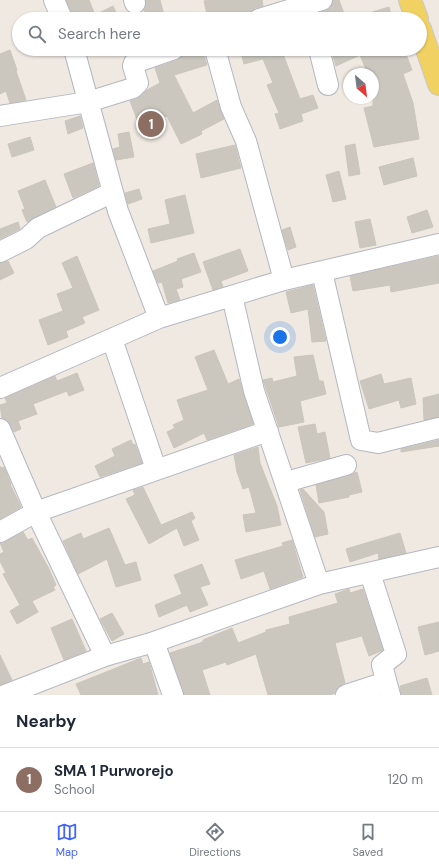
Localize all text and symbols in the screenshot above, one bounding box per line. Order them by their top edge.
search box [12,12,427,56]
icon: search [26,23,48,45]
text: Search here [58,24,141,44]
north arrow [343,68,379,104]
pin: 1 [138,109,164,139]
your location [270,327,290,347]
text: Nearby [16,710,76,732]
text: SMA 1 Purworejo [54,761,174,781]
text: 1 [27,771,31,788]
text: 120 m [388,771,423,788]
text: School [54,781,95,798]
tab: Map [56,821,78,859]
tab: Directions [189,821,241,859]
tab: Saved [352,821,383,859]

